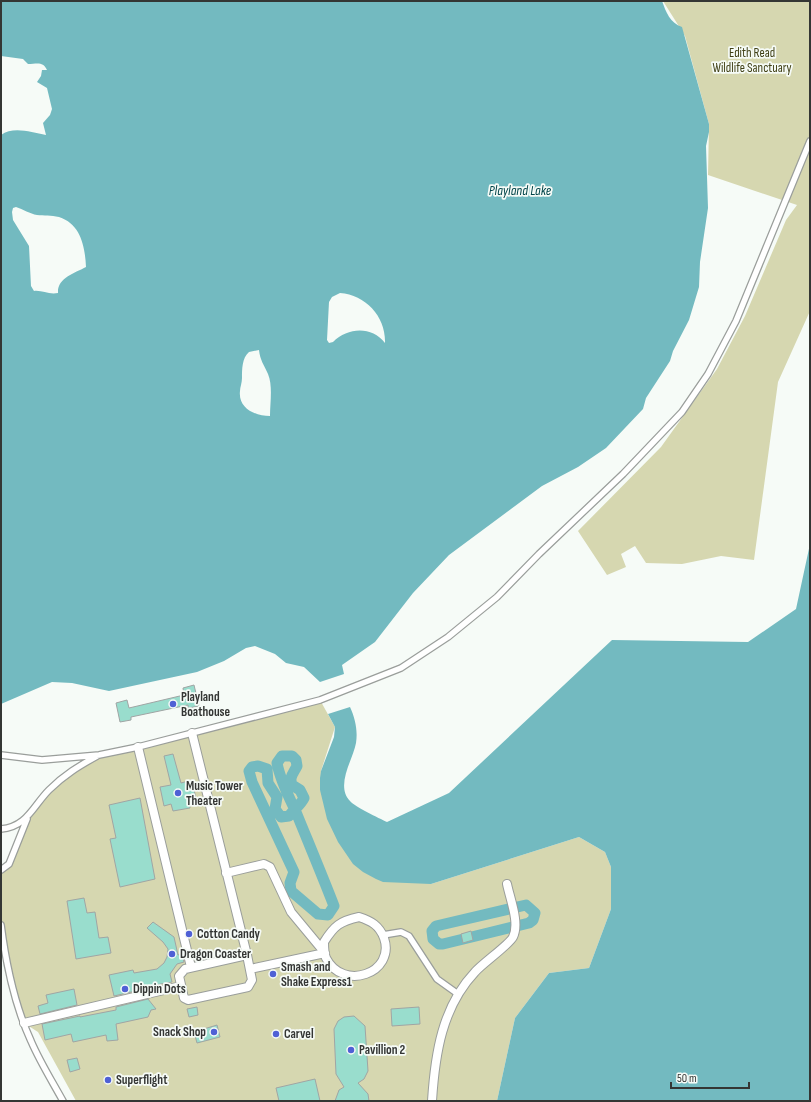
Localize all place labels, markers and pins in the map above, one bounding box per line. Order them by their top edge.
place label: Playland Boathouse [181,689,231,720]
marker: Playland Boathouse [168,699,178,709]
place label: Music Tower Theater [186,778,243,809]
marker: Music Tower Theater [173,788,183,798]
place label: Cotton Candy [197,926,261,942]
marker: Cotton Candy [184,929,194,939]
place label: Dragon Coaster [180,946,251,962]
marker: Dragon Coaster [167,949,177,959]
place label: Smash and Shake Express1 [281,959,352,990]
marker: Smash and Shake Express1 [268,969,278,979]
place label: Dippin Dots [133,981,186,997]
marker: Dippin Dots [120,984,130,994]
place label: Snack Shop [153,1024,206,1040]
place label: Carvel [284,1026,314,1042]
marker: Snack Shop [209,1027,219,1037]
marker: Carvel [271,1029,281,1039]
place label: Pavillion 2 [359,1042,406,1058]
marker: Pavillion 2 [346,1045,356,1055]
place label: Superflight [116,1072,168,1088]
marker: Superflight [103,1075,113,1085]

